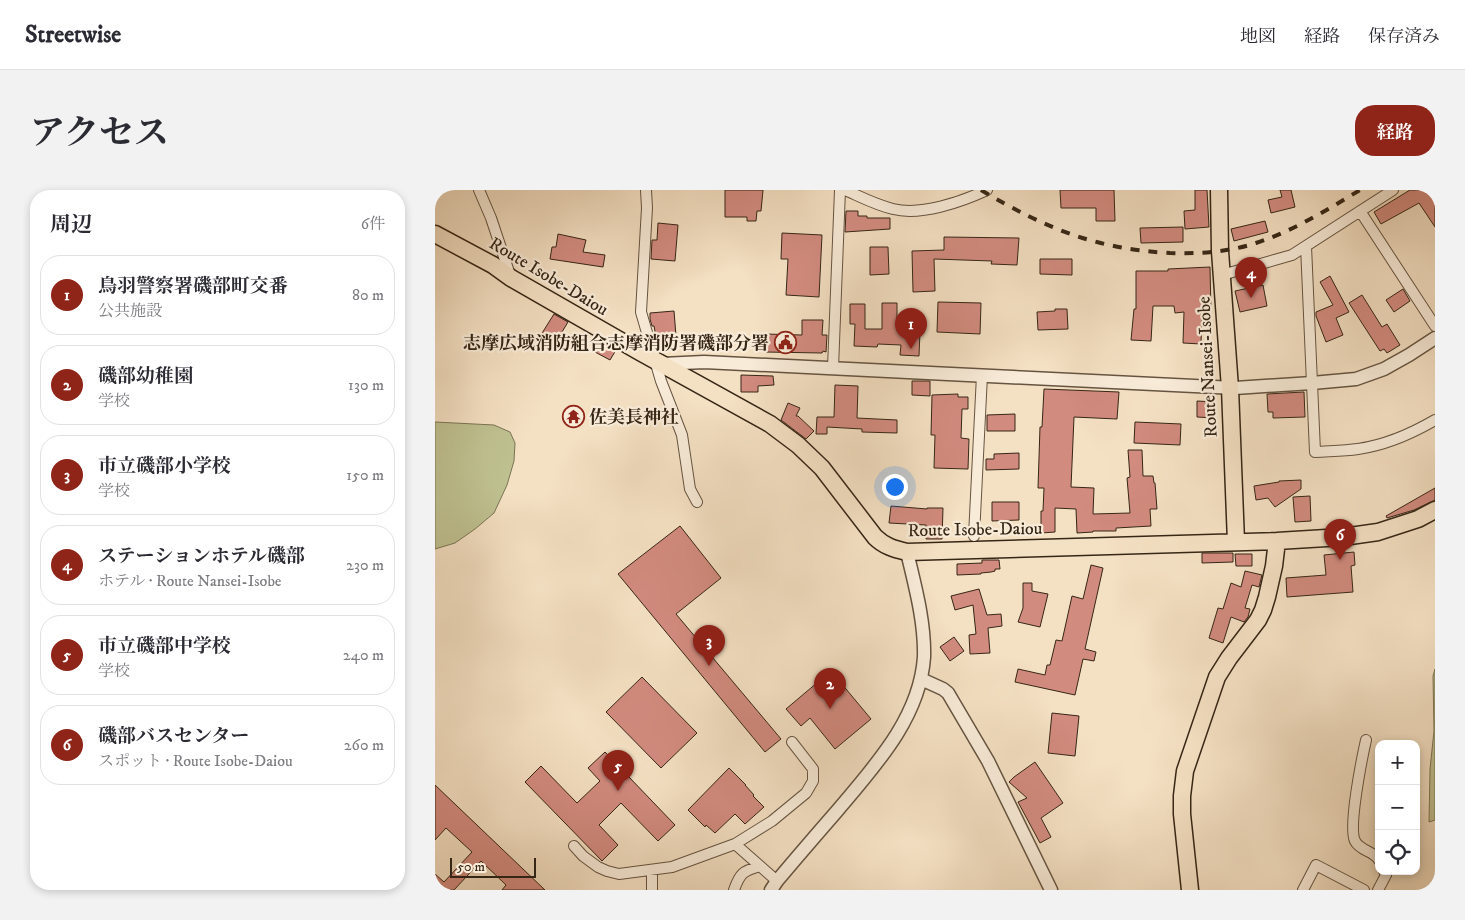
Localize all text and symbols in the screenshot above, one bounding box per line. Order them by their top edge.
text: Streetwise [25,20,121,50]
text: 地図 [1240,26,1276,48]
text: 経路 [1304,26,1340,48]
text: 保存済み [1368,26,1440,48]
button: 経路 [1355,105,1435,156]
text: アクセス [30,112,169,156]
text: 周辺 [50,212,92,238]
text: 6件 [361,214,385,234]
street label: Route Isobe-Daiou [485,233,612,321]
pin: 4 [1235,257,1267,298]
text: 鳥羽警察署磯部町交番 [98,275,288,298]
text: 1 [64,285,70,305]
text: 80 m [352,285,384,305]
street label: Route Nansei-Isobe [1193,296,1223,438]
text: 公共施設 [98,301,162,321]
pin: 1 [895,308,927,349]
public building icon: 志摩広域消防組合志摩消防署磯部分署 [773,331,797,355]
place label: 志摩広域消防組合志摩消防署磯部分署 [463,333,769,355]
text: 磯部幼稚園 [98,365,193,388]
text: 2 [63,375,71,395]
text: 130 m [348,375,384,395]
text: 学校 [98,391,130,411]
temple icon: 佐美長神社 [561,405,585,429]
place label: 佐美長神社 [589,407,679,429]
text: 市立磯部小学校 [98,455,231,478]
text: 3 [64,465,70,485]
text: 150 m [346,465,384,485]
your location [882,474,908,500]
text: 学校 [98,481,130,501]
street label: Route Isobe-Daiou [907,518,1043,542]
pin: 6 [1324,519,1356,560]
text: ステーションホテル磯部 [98,545,305,568]
text: 4 [62,555,72,575]
text: 230 m [346,555,384,575]
text: ホテル · Route Nansei-Isobe [98,571,282,591]
pin: 3 [693,625,725,666]
text: 市立磯部中学校 [98,635,231,658]
text: 5 [63,645,71,665]
text: 240 m [343,645,384,665]
text: 学校 [98,661,130,681]
pin: 2 [814,668,846,709]
text: 磯部バスセンター [98,725,249,748]
text: 6 [63,735,71,755]
text: 260 m [344,735,384,755]
map controls [1375,740,1420,875]
button: + [1375,740,1420,785]
pin: 5 [602,750,634,791]
text: スポット · Route Isobe-Daiou [98,751,293,771]
button: − [1375,785,1420,830]
button: locate [1375,830,1420,875]
scale bar [450,855,536,878]
text: 50 m [457,858,485,876]

